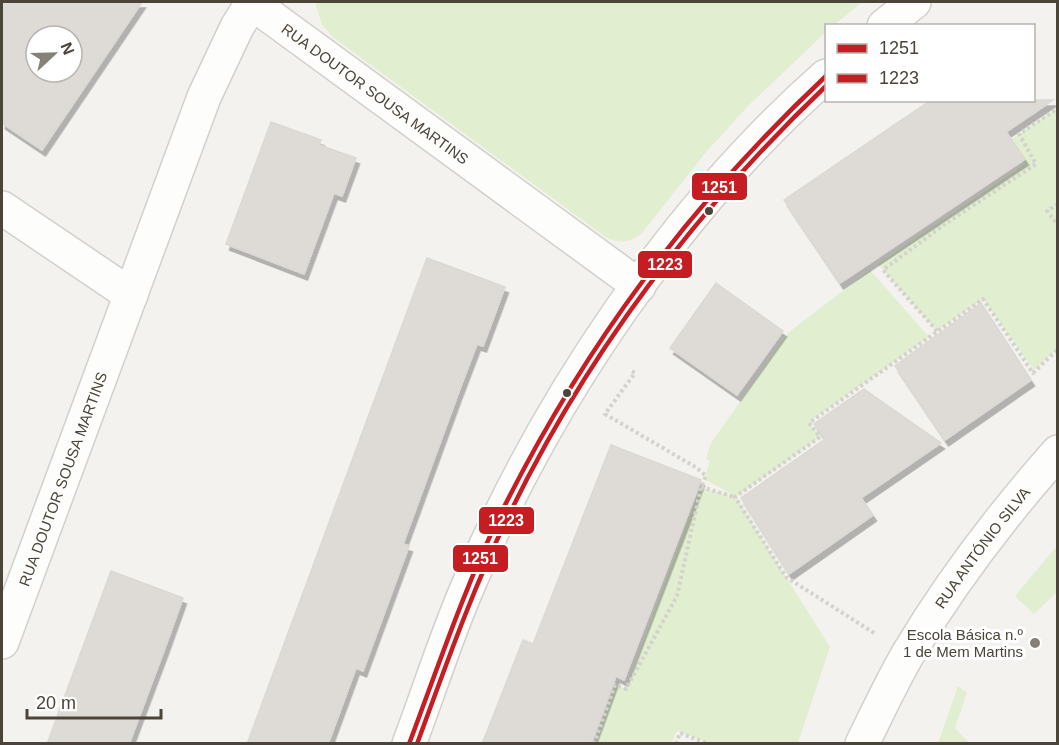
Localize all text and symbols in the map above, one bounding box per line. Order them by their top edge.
street label: RUA DOUTOR SOUSA MARTINS [279,19,472,167]
north arrow [24,24,84,84]
legend [825,24,1035,102]
text: 1251 [879,38,919,58]
text: N [57,40,77,57]
text: 1223 [879,68,919,88]
line badge: 1251 [691,172,748,201]
text: 1251 [701,179,737,196]
unlabelled marker [703,205,715,217]
line badge: 1223 [637,250,693,279]
text: 1223 [647,256,683,273]
street label: RUA DOUTOR SOUSA MARTINS [15,369,110,588]
unlabelled marker [561,387,573,399]
street label: RUA ANTÓNIO SILVA [931,483,1033,611]
line badge: 1223 [478,506,535,535]
text: 1223 [488,512,524,529]
line badge: 1251 [452,544,509,573]
text: 1251 [462,550,498,567]
place label: Escola Básica n.º 1 de Mem Martins [903,626,1024,660]
marker: Escola Básica n.º 1 de Mem Martins [1028,636,1042,650]
scale bar [27,682,160,720]
text: 20 m [36,693,76,713]

